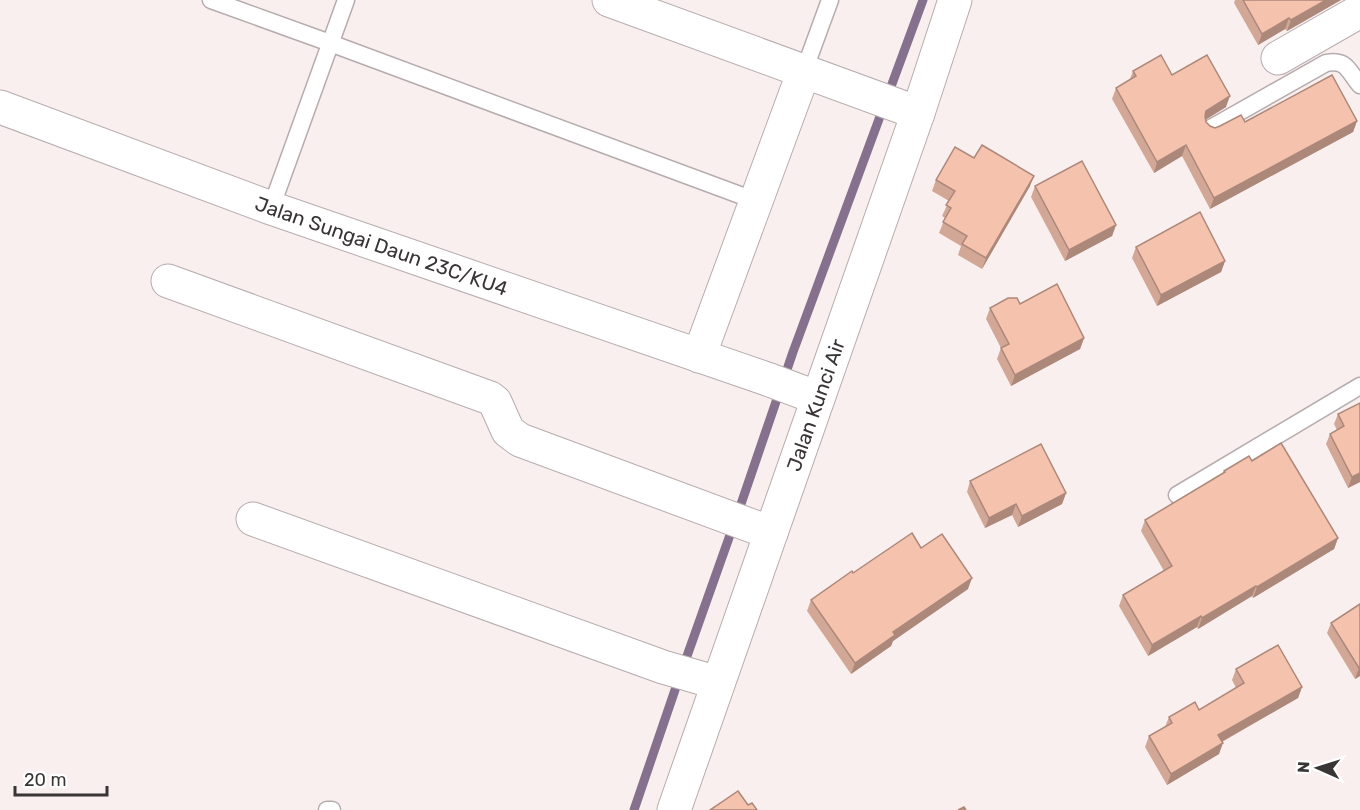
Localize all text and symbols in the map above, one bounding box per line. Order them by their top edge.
street label: Jalan Sungai Daun 23C/KU4 [252,191,511,301]
street label: Jalan Kunci Air [782,335,850,474]
north arrow [1288,738,1348,798]
scale bar [15,759,106,797]
text: N [1294,761,1313,773]
text: 20 m [24,769,66,791]

